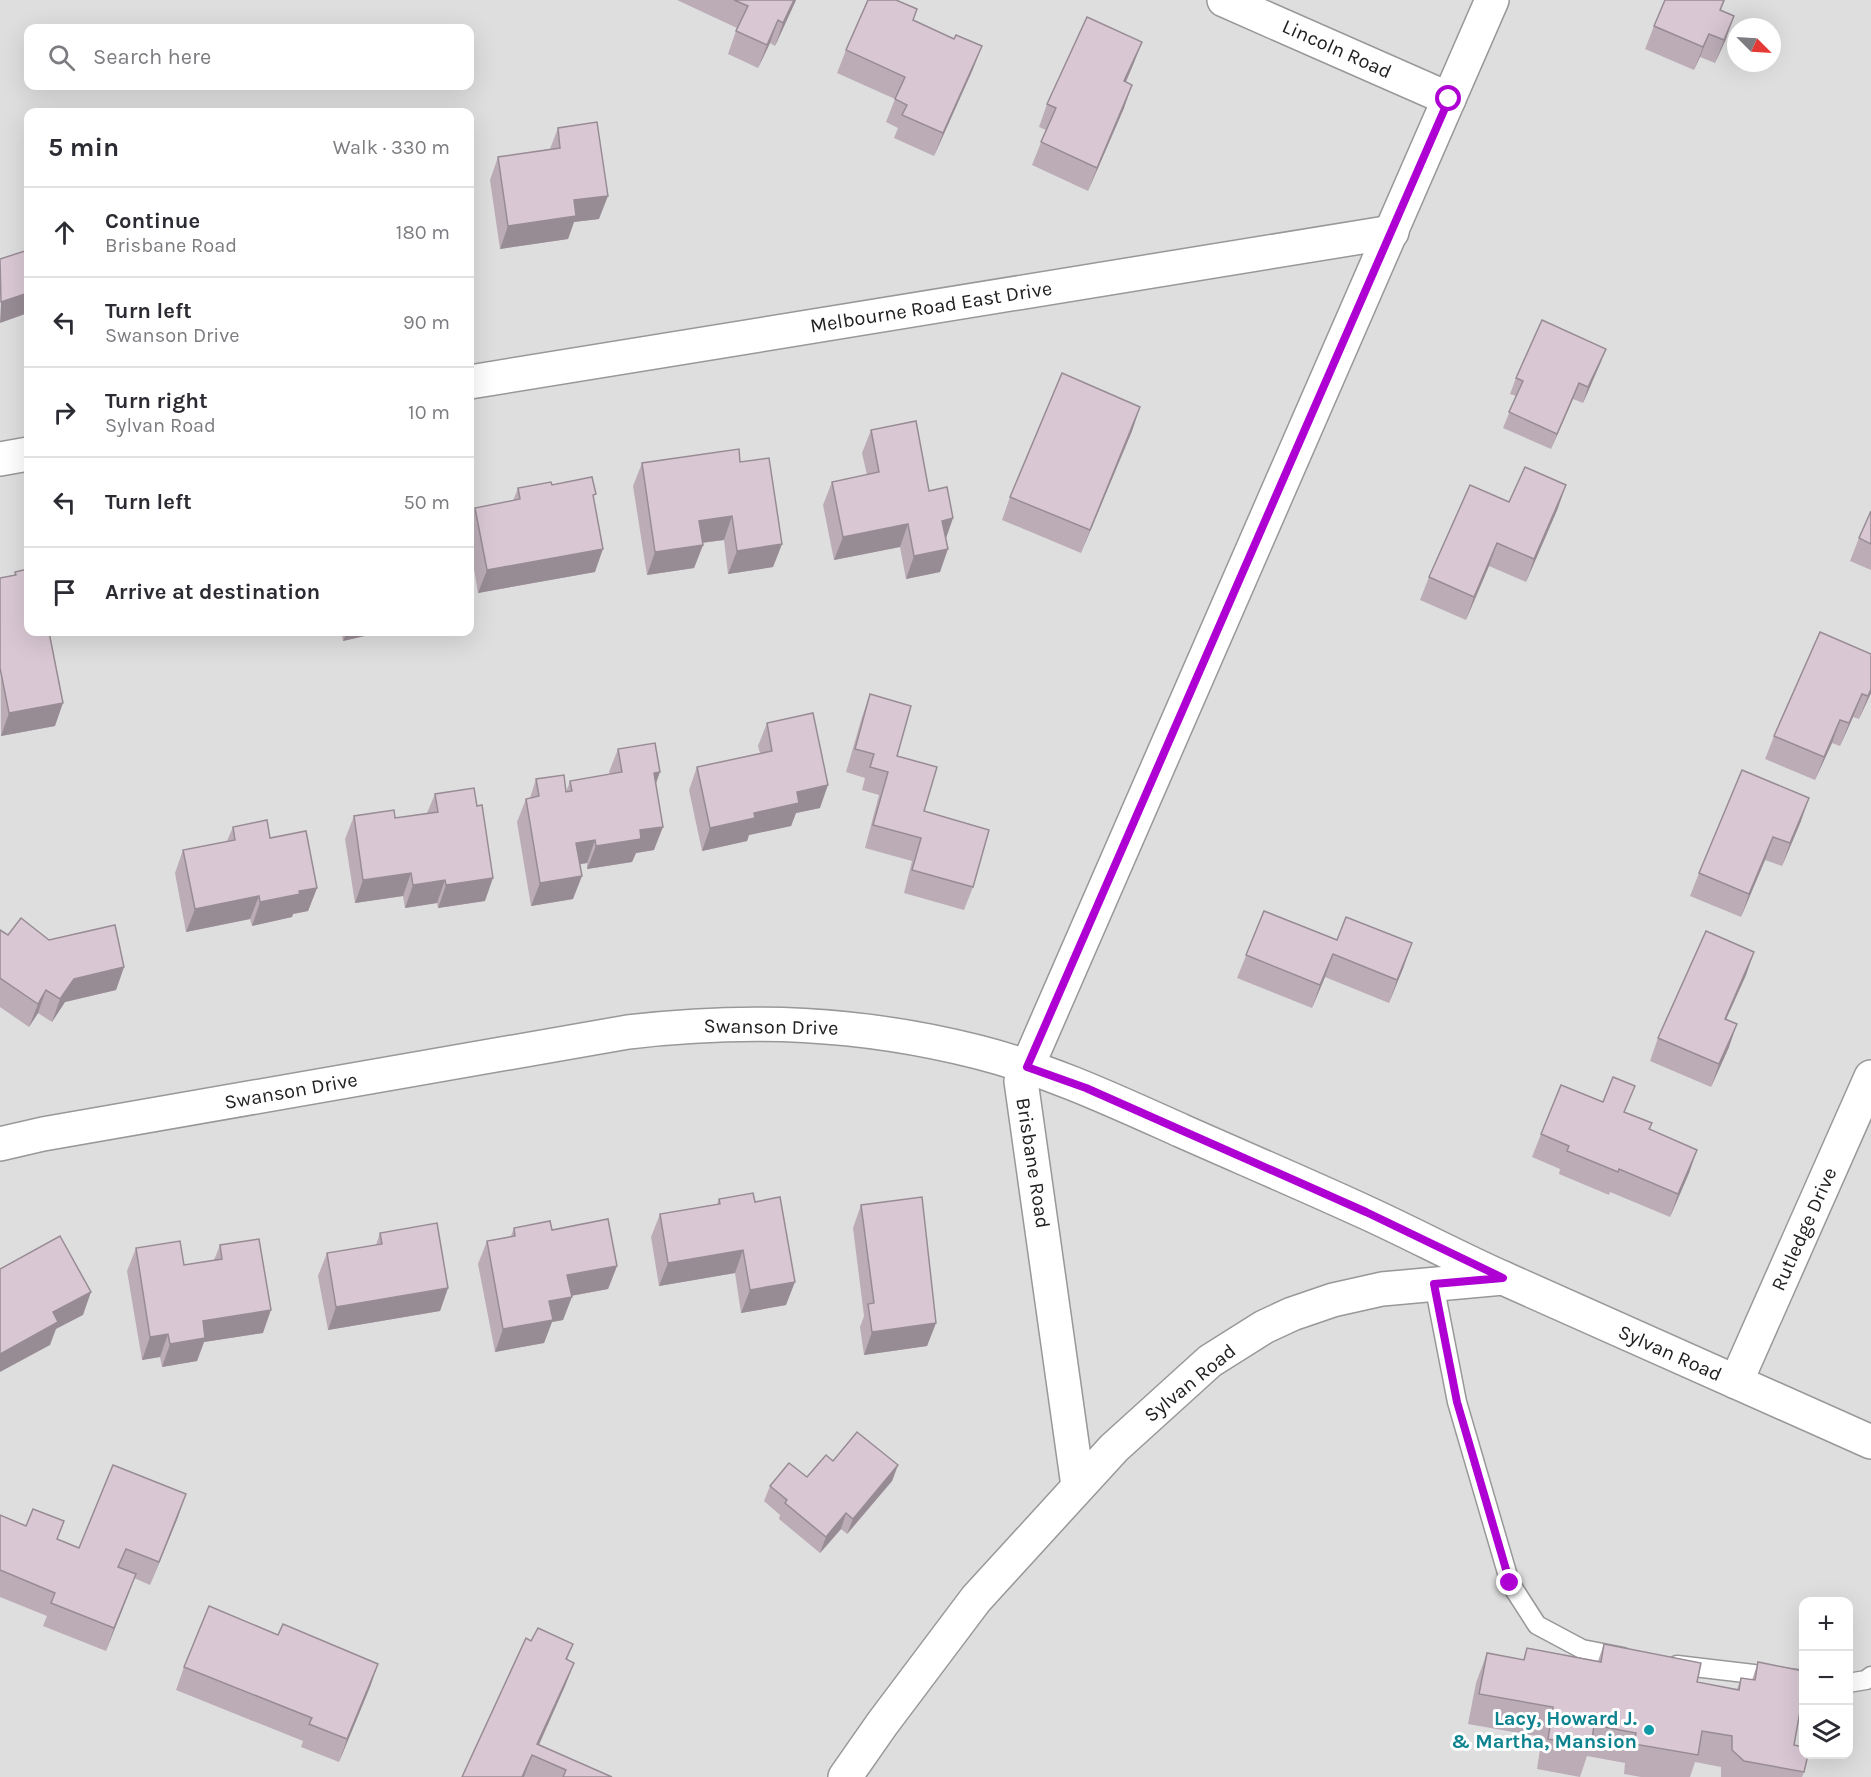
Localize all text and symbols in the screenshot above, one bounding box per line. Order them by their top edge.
street label: Lincoln Road [1279,15,1395,83]
north arrow [1727,18,1781,72]
search box [24,24,474,90]
icon: search [45,41,78,74]
text: Search here [93,44,211,70]
route start [1435,85,1461,111]
text: 5 min [48,132,119,163]
text: Walk · 330 m [333,136,450,159]
text: Continue [105,208,200,234]
icon: ahead [48,216,81,249]
text: 180 m [396,221,450,244]
text: Brisbane Road [105,234,237,257]
street label: Melbourne Road East Drive [808,277,1054,337]
text: Turn left [105,298,192,324]
icon: left [48,306,81,339]
text: 90 m [403,311,450,334]
text: Swanson Drive [105,324,240,347]
text: Turn right [105,388,208,414]
icon: right [48,396,81,429]
text: 10 m [408,401,450,424]
text: Sylvan Road [105,414,216,437]
icon: left [48,486,81,519]
text: Turn left [105,489,192,515]
text: 50 m [403,491,450,514]
icon: arrive [48,576,81,609]
text: Arrive at destination [105,579,320,605]
street label: Swanson Drive [703,1014,839,1040]
street label: Swanson Drive [223,1068,359,1114]
street label: Brisbane Road [1011,1096,1055,1230]
street label: Rutledge Drive [1767,1164,1841,1294]
street label: Sylvan Road [1615,1320,1725,1386]
street label: Sylvan Road [1140,1339,1240,1427]
route end [1496,1569,1522,1595]
map controls [1799,1597,1853,1759]
button: + [1799,1597,1853,1651]
button: − [1799,1651,1853,1705]
button: layers [1799,1705,1853,1759]
place label: Lacy, Howard J. & Martha, Mansion [1451,1707,1637,1753]
marker: Lacy, Howard J. & Martha, Mansion [1642,1723,1656,1737]

